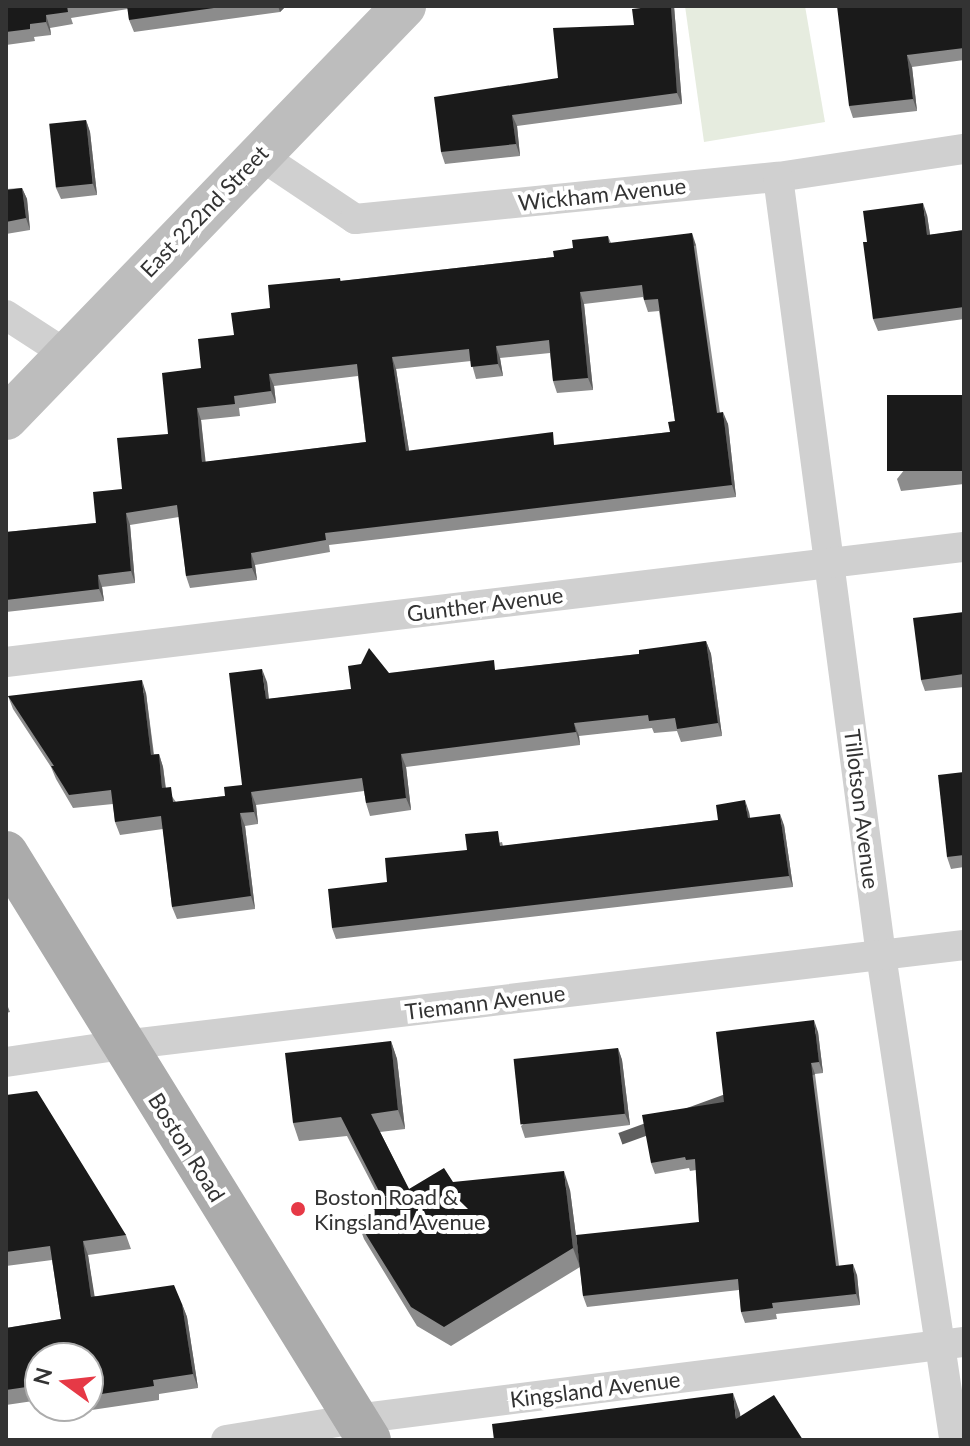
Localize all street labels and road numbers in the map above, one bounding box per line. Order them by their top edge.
street label: East 222nd Street [134,140,274,282]
street label: Wickham Avenue [516,172,688,216]
street label: Gunther Avenue [405,581,565,627]
street label: Tillotson Avenue [839,727,885,891]
street label: Tiemann Avenue [403,979,567,1025]
street label: Boston Road [143,1088,231,1206]
street label: Kingsland Avenue [508,1365,682,1413]

